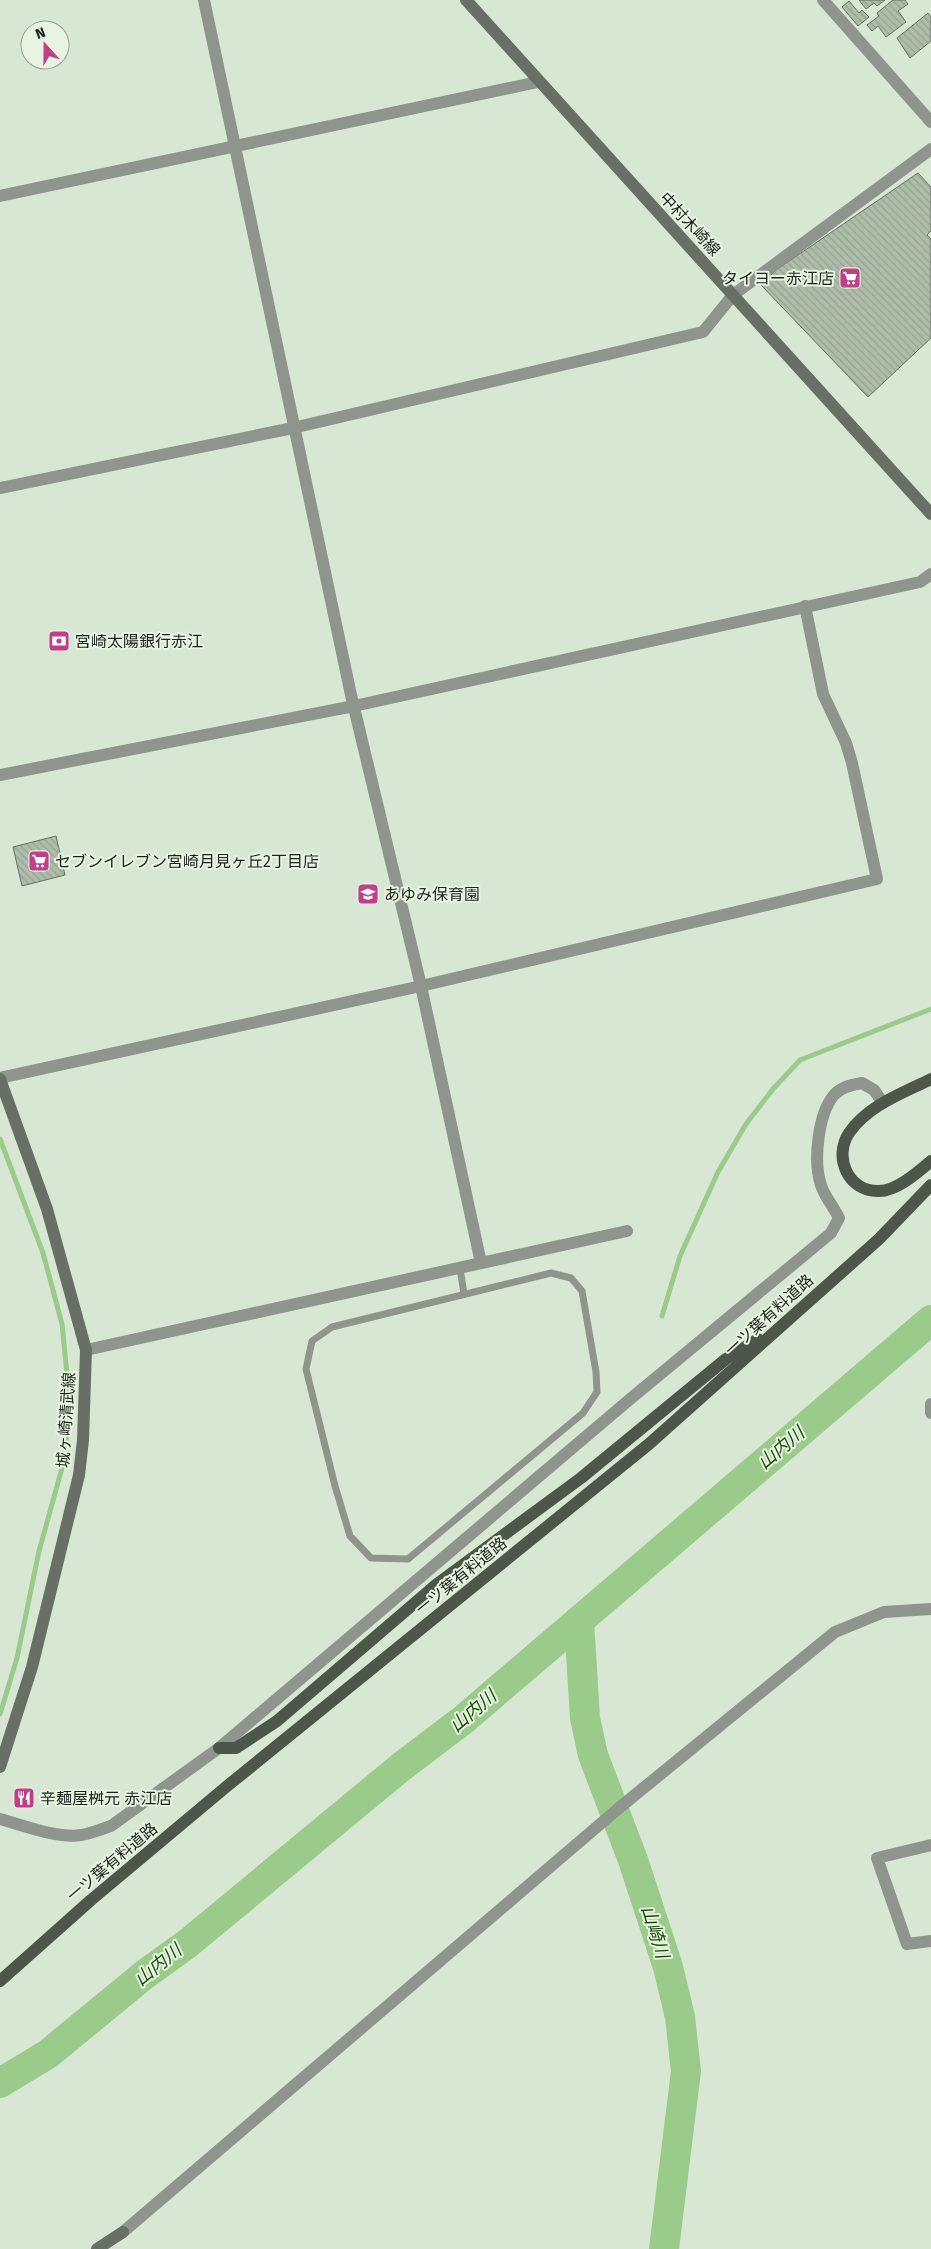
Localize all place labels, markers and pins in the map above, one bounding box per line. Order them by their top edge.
supermarket icon: タイヨー赤江店 [838,266,862,290]
place label: タイヨー赤江店 [722,269,834,288]
bank icon: 宮崎太陽銀行赤江 [47,629,71,653]
place label: 宮崎太陽銀行赤江 [75,632,203,651]
supermarket icon: セブンイレブン宮崎月見ヶ丘2丁目店 [27,849,51,873]
place label: セブンイレブン宮崎月見ヶ丘2丁目店 [55,852,319,871]
school or university icon: あゆみ保育園 [356,882,380,906]
place label: あゆみ保育園 [384,885,480,904]
restaurant icon: 辛麺屋桝元 赤江店 [12,1786,36,1810]
place label: 辛麺屋桝元 赤江店 [40,1789,172,1808]

